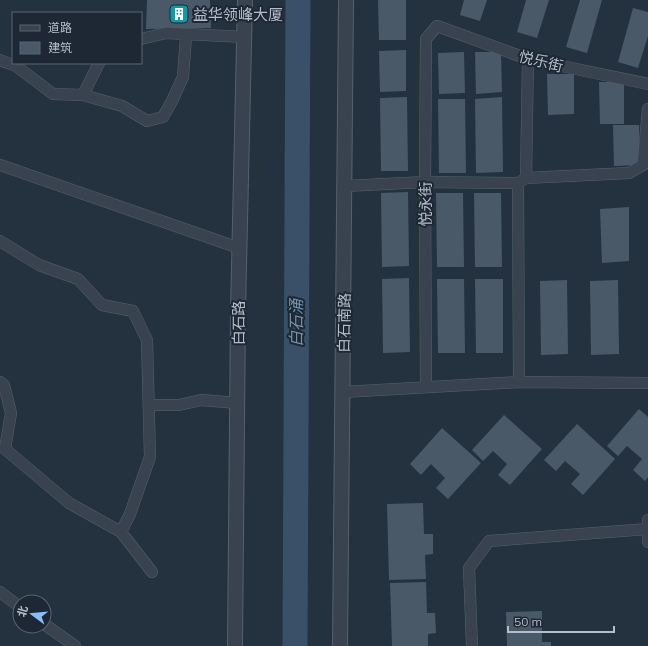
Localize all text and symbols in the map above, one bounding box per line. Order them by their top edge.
building icon: 益华领峰大厦 [168,3,190,25]
place label: 益华领峰大厦 [193,5,283,24]
legend [12,12,142,64]
text: 道路 [48,20,72,35]
text: 建筑 [48,40,72,55]
street label: 悦乐街 [517,46,565,76]
street label: 悦永街 [416,181,435,227]
street label: 白石南路 [334,293,354,353]
water label: 白石涌 [286,297,306,347]
street label: 白石路 [229,300,248,346]
north arrow [12,594,52,634]
text: 北 [14,604,31,618]
scale bar [508,608,614,634]
text: 50 m [514,614,542,629]

